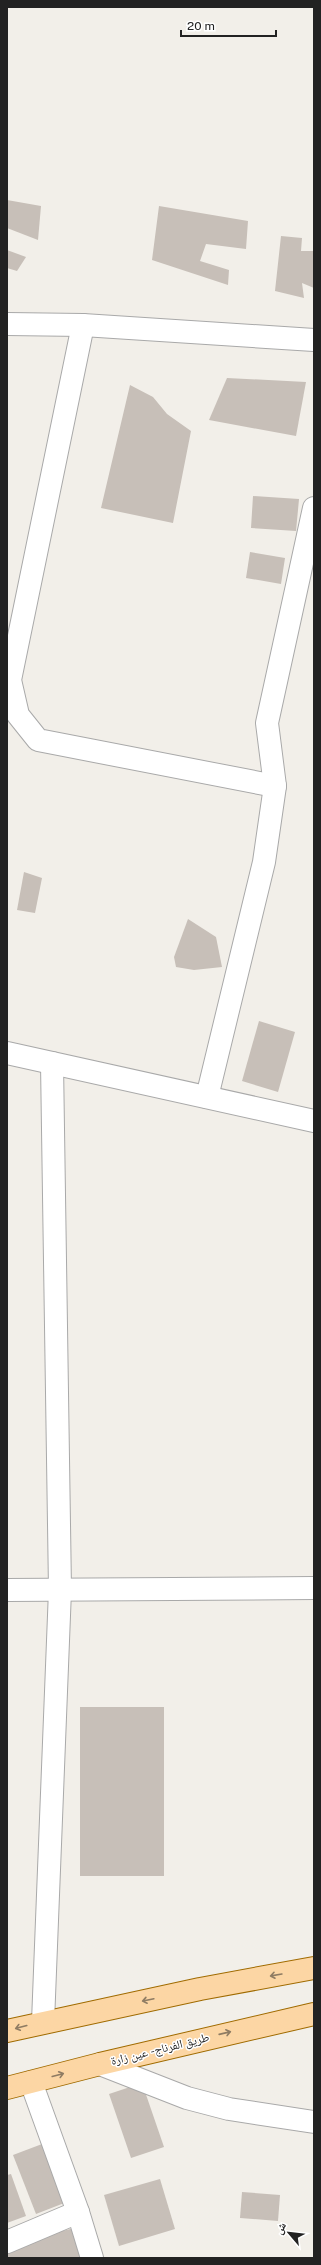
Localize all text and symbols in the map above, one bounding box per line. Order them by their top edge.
scale bar [181,12,276,38]
text: 20 m [187,19,215,33]
one-way arrow [270,1971,283,1979]
one-way arrow [142,1997,155,2005]
one-way arrow [15,2024,28,2032]
one-way arrow [218,2029,231,2037]
street label: طريق الفرناج - عين زارة [109,2030,211,2068]
one-way arrow [52,2070,65,2078]
north arrow [269,2213,309,2253]
text: ش [272,2220,290,2237]

